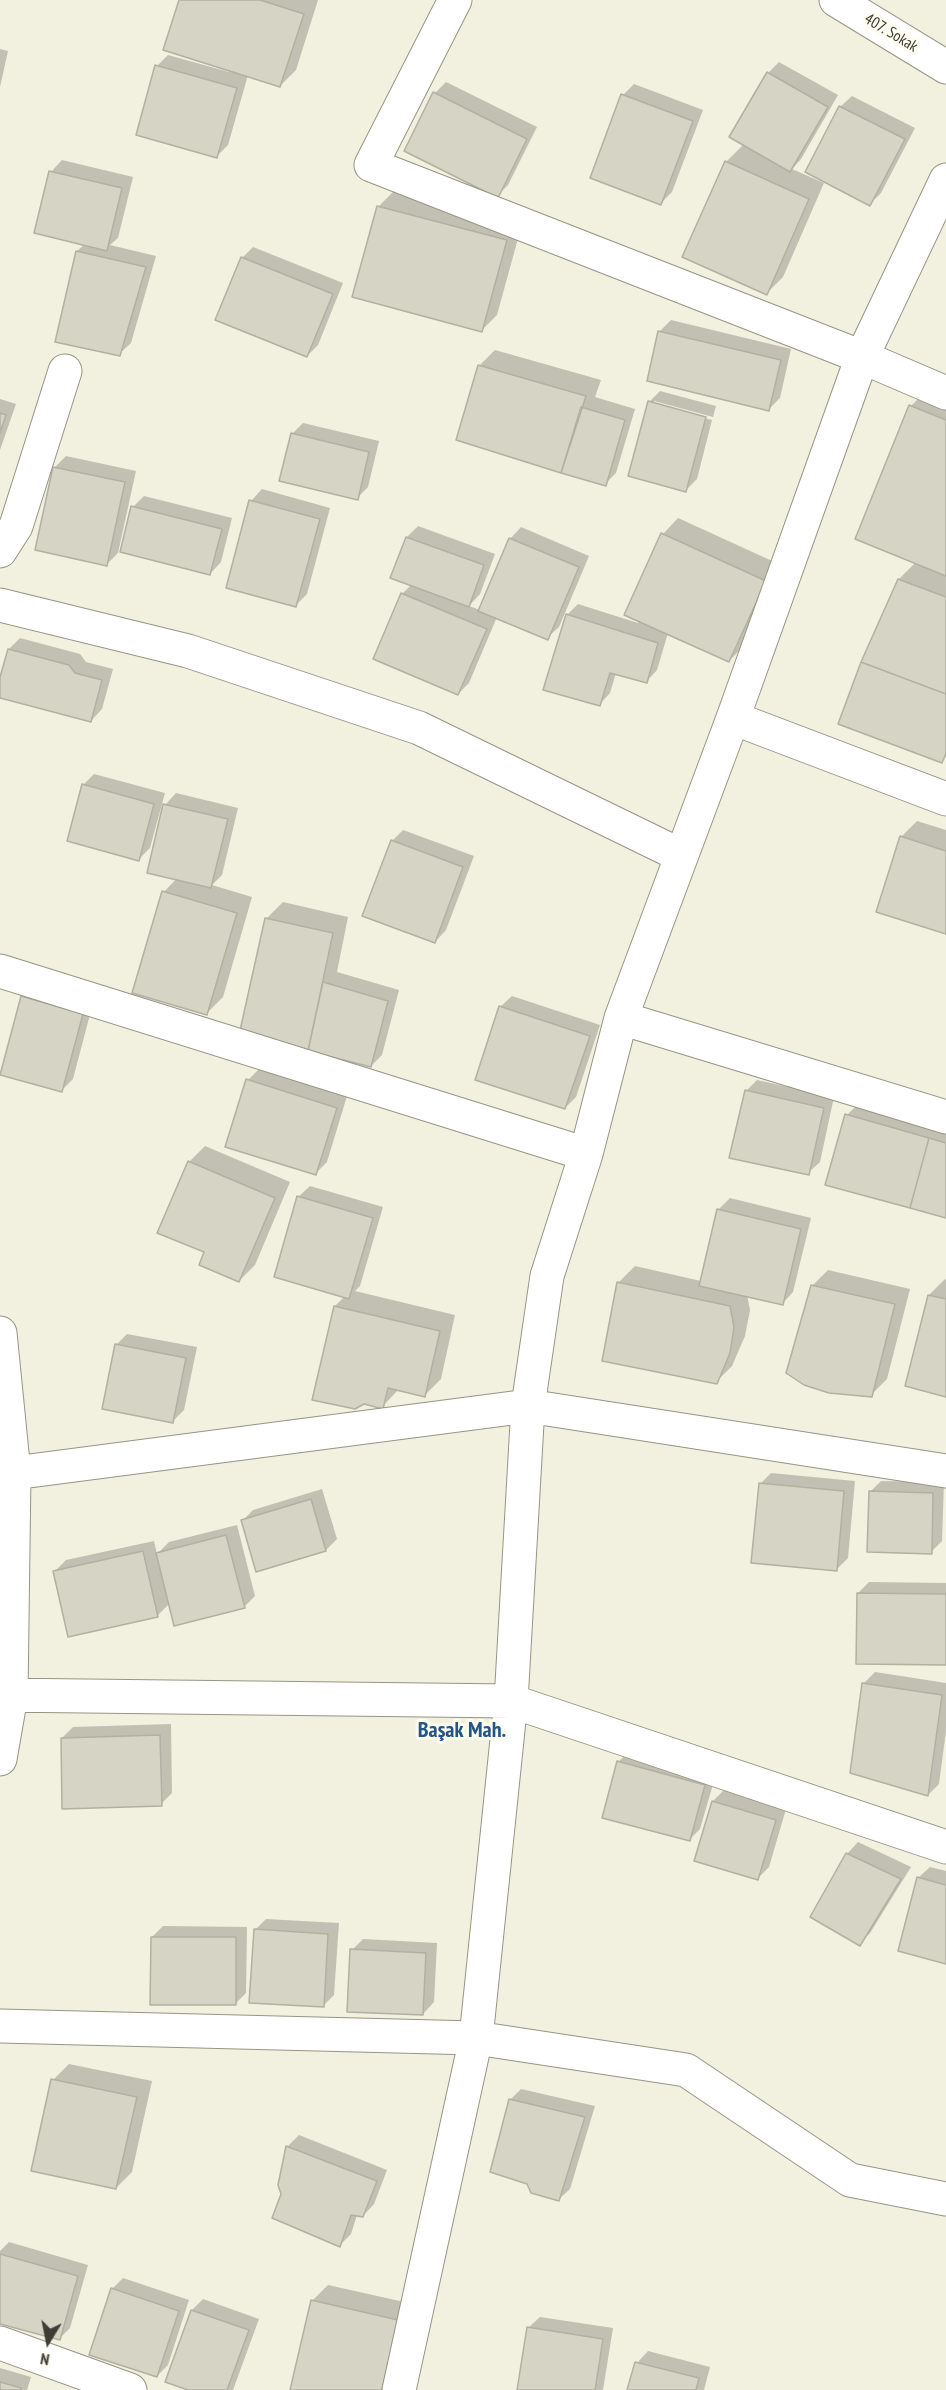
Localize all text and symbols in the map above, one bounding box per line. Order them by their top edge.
street label: 407. Sokak [861,10,921,56]
district label: Başak Mah. [418,1718,506,1744]
north arrow [18,2312,78,2372]
text: N [39,2349,51,2370]

